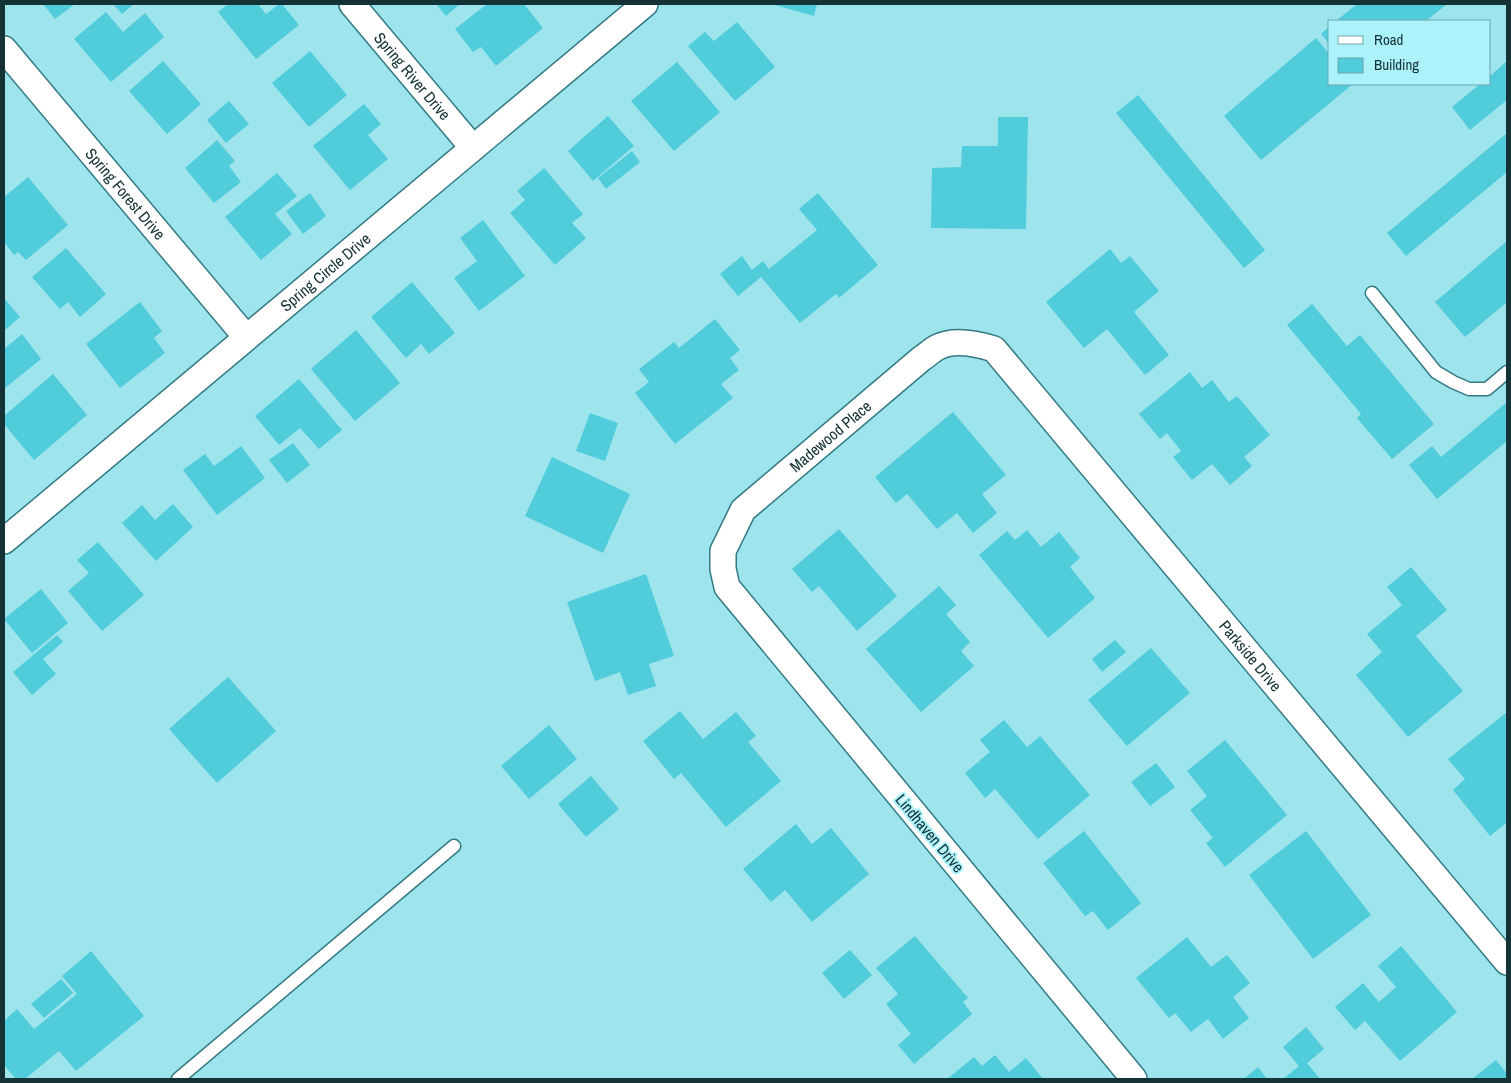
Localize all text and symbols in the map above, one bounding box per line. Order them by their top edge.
legend [1328,20,1491,85]
street label: Spring River Drive [369,27,456,125]
text: Road [1374,29,1403,50]
text: Building [1374,54,1419,75]
street label: Spring Forest Drive [81,143,171,244]
street label: Spring Circle Drive [275,228,375,316]
street label: Madewood Place [785,395,876,477]
street label: Parkside Drive [1214,615,1287,696]
street label: Lindhaven Drive [891,789,969,877]

